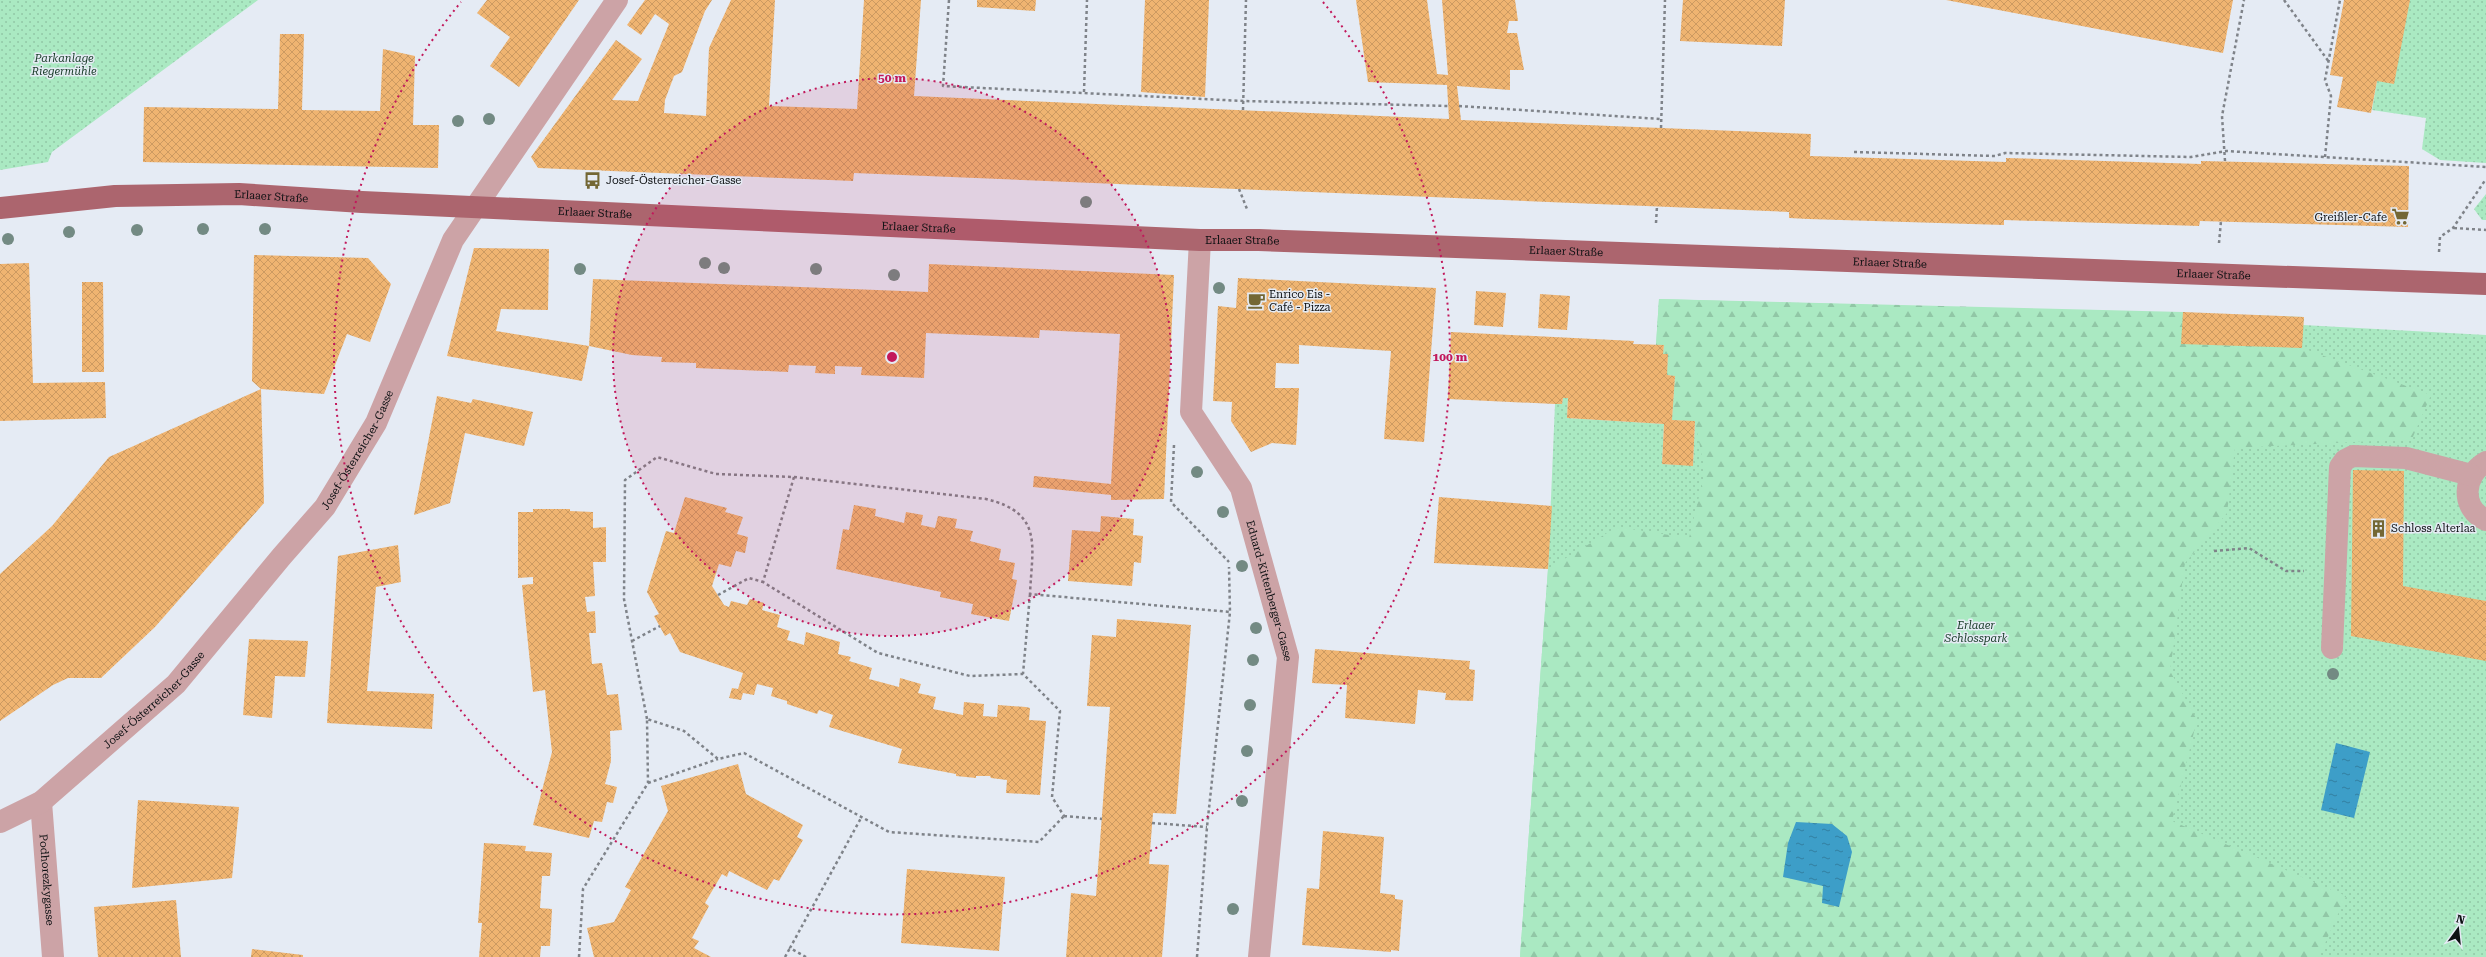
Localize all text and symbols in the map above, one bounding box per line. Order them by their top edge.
park label: Parkanlage Riegermühle [30,52,97,78]
text: 50 m [878,71,906,85]
bus stop icon: Josef-Österreicher-Gasse [583,170,603,190]
place label: Josef-Österreicher-Gasse [606,173,741,187]
street label: Erlaaer Straße [234,188,309,205]
street label: Erlaaer Straße [557,205,632,221]
supermarket icon: Greißler-Cafe [2390,207,2410,227]
place label: Greißler-Cafe [2315,211,2387,224]
street label: Erlaaer Straße [881,220,956,236]
street label: Erlaaer Straße [1205,234,1280,248]
street label: Erlaaer Straße [1529,244,1603,259]
street label: Erlaaer Straße [1852,255,1927,271]
street label: Erlaaer Straße [2176,267,2251,283]
place label: Enrico Eis - Café - Pizza [1269,288,1331,314]
cafe icon: Enrico Eis - Café - Pizza [1246,290,1266,310]
centre of rings [885,350,899,364]
text: 100 m [1433,350,1468,364]
street label: Josef-Österreicher-Gasse [319,388,396,512]
building icon: Schloss Alterlaa [2368,518,2388,538]
street label: Eduard-Kittenberger-Gasse [1243,519,1294,662]
place label: Schloss Alterlaa [2391,522,2475,535]
park label: Erlaaer Schlosspark [1944,619,2007,645]
street label: Josef-Österreicher-Gasse [101,649,207,752]
street label: Podhorezkygasse [36,834,57,926]
north arrow [2438,909,2478,949]
text: N [2455,912,2467,927]

